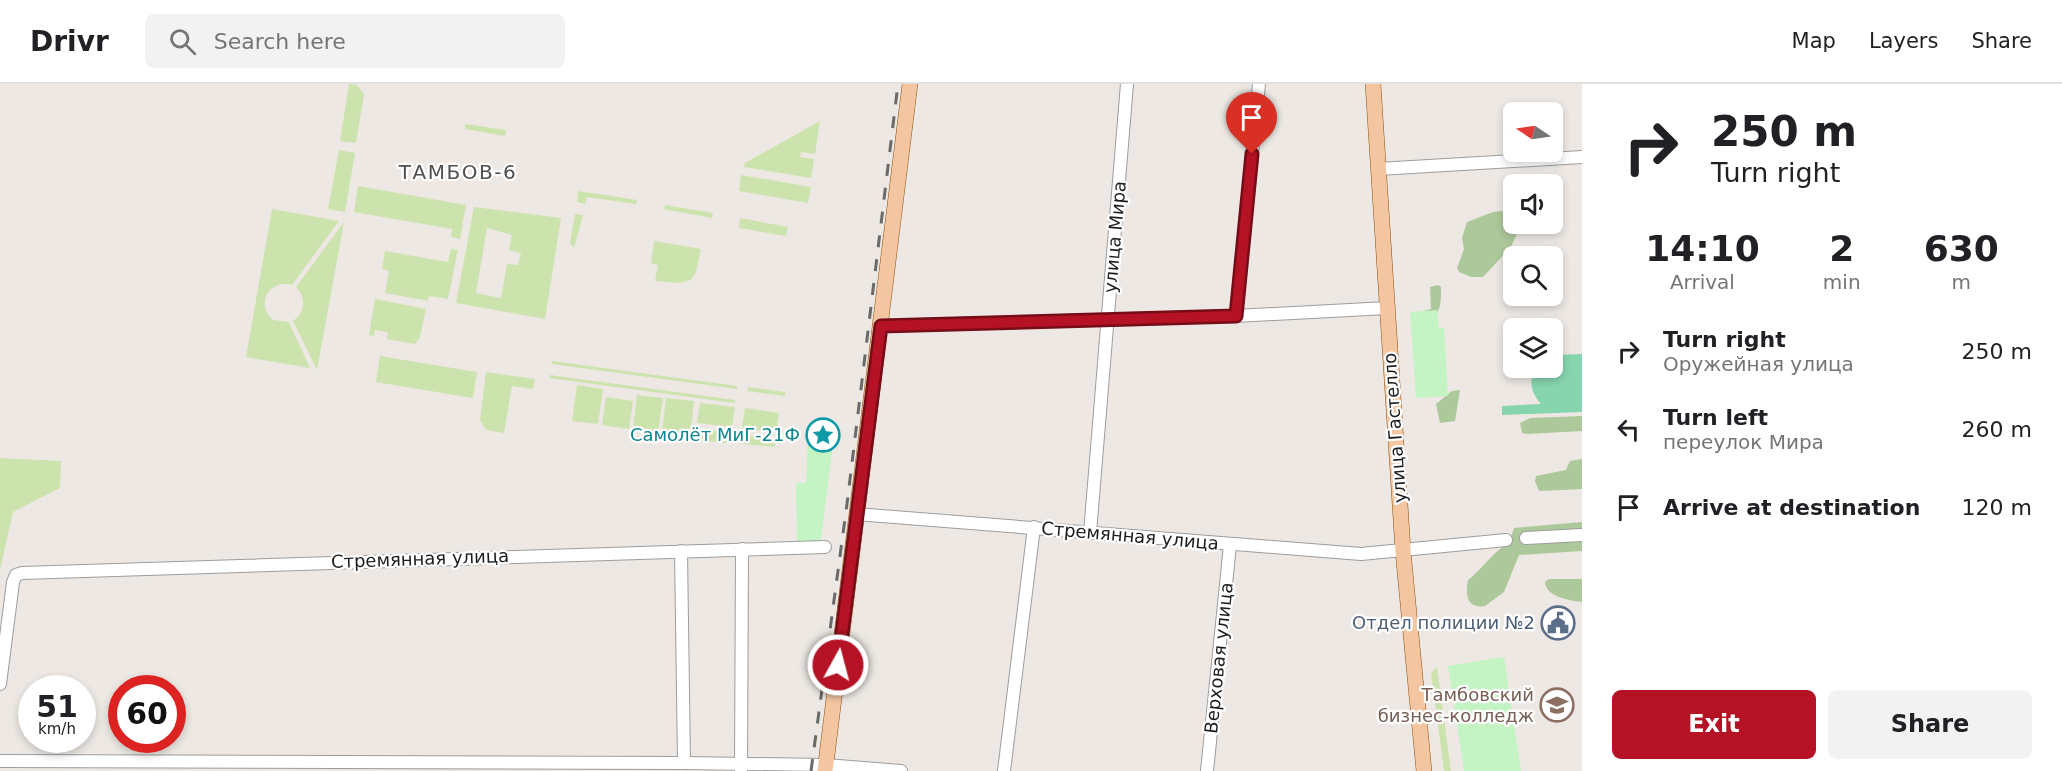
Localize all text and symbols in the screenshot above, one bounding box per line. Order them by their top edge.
search box [145,14,565,68]
text: Drivr [30,25,109,58]
icon: search [166,25,199,58]
text: Search here [214,29,346,54]
text: Map [1792,29,1836,53]
text: Layers [1869,29,1938,53]
text: Share [1971,29,2032,53]
pin [1226,92,1277,154]
icon: arrive [1235,101,1268,134]
north arrow [1503,102,1563,162]
map controls [1503,102,1563,378]
text: 250 m [1711,107,1857,156]
icon: right [1612,108,1690,186]
text: Turn right [1711,157,1840,188]
district label: ТАМБОВ-6 [398,160,517,184]
button: sound [1503,174,1563,234]
street label: улица Мира [1099,180,1130,294]
text: 14:10 [1645,228,1760,269]
text: 2 [1829,228,1854,269]
text: 630 [1924,228,1999,269]
button: search [1503,246,1563,306]
text: Arrival [1670,270,1735,294]
text: min [1823,270,1861,294]
text: m [1952,270,1971,294]
button: layers [1503,318,1563,378]
text: Turn right [1663,327,1786,352]
icon: right [1612,335,1645,368]
text: 250 m [1962,339,2032,364]
street label: улица Гастелло [1379,352,1410,504]
text: Оружейная улица [1663,352,1854,376]
text: Turn left [1663,405,1768,430]
icon: left [1612,413,1645,446]
place icon: Самолёт МиГ-21Ф [805,417,841,453]
text: 260 m [1962,417,2032,442]
place label: Самолёт МиГ-21Ф [630,424,800,445]
text: переулок Мира [1663,430,1824,454]
icon: arrive [1612,491,1645,524]
text: Arrive at destination [1663,495,1920,520]
text: 120 m [1962,495,2032,520]
street label: Стремянная улица [1040,517,1220,554]
street label: Стремянная улица [331,545,509,572]
street label: Верховая улица [1200,581,1237,735]
public building icon: Отдел полиции №2 [1540,605,1576,641]
place label: Отдел полиции №2 [1352,612,1535,633]
position arrow [806,633,870,697]
speed limit sign: 60 [108,675,186,753]
place label: Тамбовский бизнес-колледж [1378,684,1534,726]
school or university icon: Тамбовский бизнес-колледж [1539,687,1575,723]
text: 51 [36,689,78,724]
button: Exit [1612,690,1816,759]
button: Share [1828,690,2032,759]
text: km/h [38,720,76,738]

